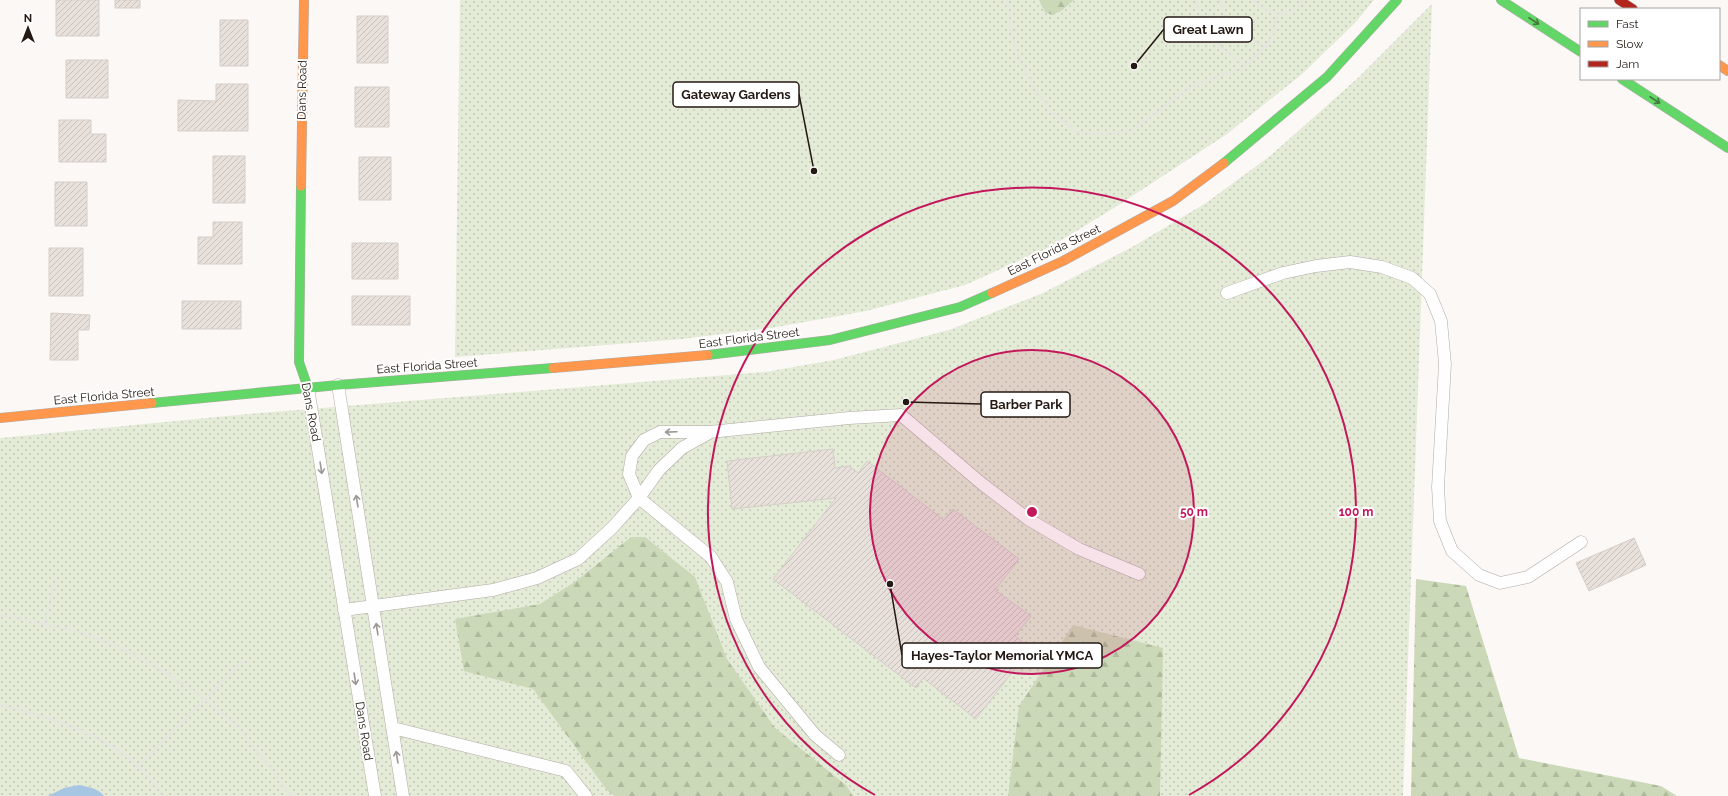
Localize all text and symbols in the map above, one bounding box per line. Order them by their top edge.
north arrow [8,8,48,48]
legend [1580,8,1720,80]
text: N [24,12,32,25]
callout: Great Lawn [1164,17,1252,42]
one-way arrow [1528,17,1539,25]
text: Fast [1616,17,1639,31]
text: Great Lawn [1172,22,1244,37]
text: Slow [1616,37,1643,51]
text: Jam [1616,57,1639,71]
street label: Dans Road [294,60,310,120]
callout: Gateway Gardens [673,82,799,107]
text: Gateway Gardens [681,87,791,102]
one-way arrow [1649,96,1660,104]
street label: East Florida Street [1005,221,1103,279]
street label: East Florida Street [698,325,800,351]
street label: East Florida Street [376,355,478,377]
street label: Dans Road [298,381,324,443]
street label: East Florida Street [53,385,155,407]
callout: Barber Park [981,392,1070,417]
text: Barber Park [990,397,1063,412]
one-way arrow [665,428,678,436]
one-way arrow [317,461,325,474]
one-way arrow [352,495,360,508]
centre of rings [1025,505,1039,519]
text: 50 m [1180,505,1208,519]
text: 100 m [1339,505,1373,519]
one-way arrow [373,623,381,636]
callout: Hayes-Taylor Memorial YMCA [902,643,1102,668]
text: Hayes-Taylor Memorial YMCA [911,648,1093,663]
one-way arrow [352,672,360,685]
street label: Dans Road [352,700,376,762]
one-way arrow [393,751,401,764]

